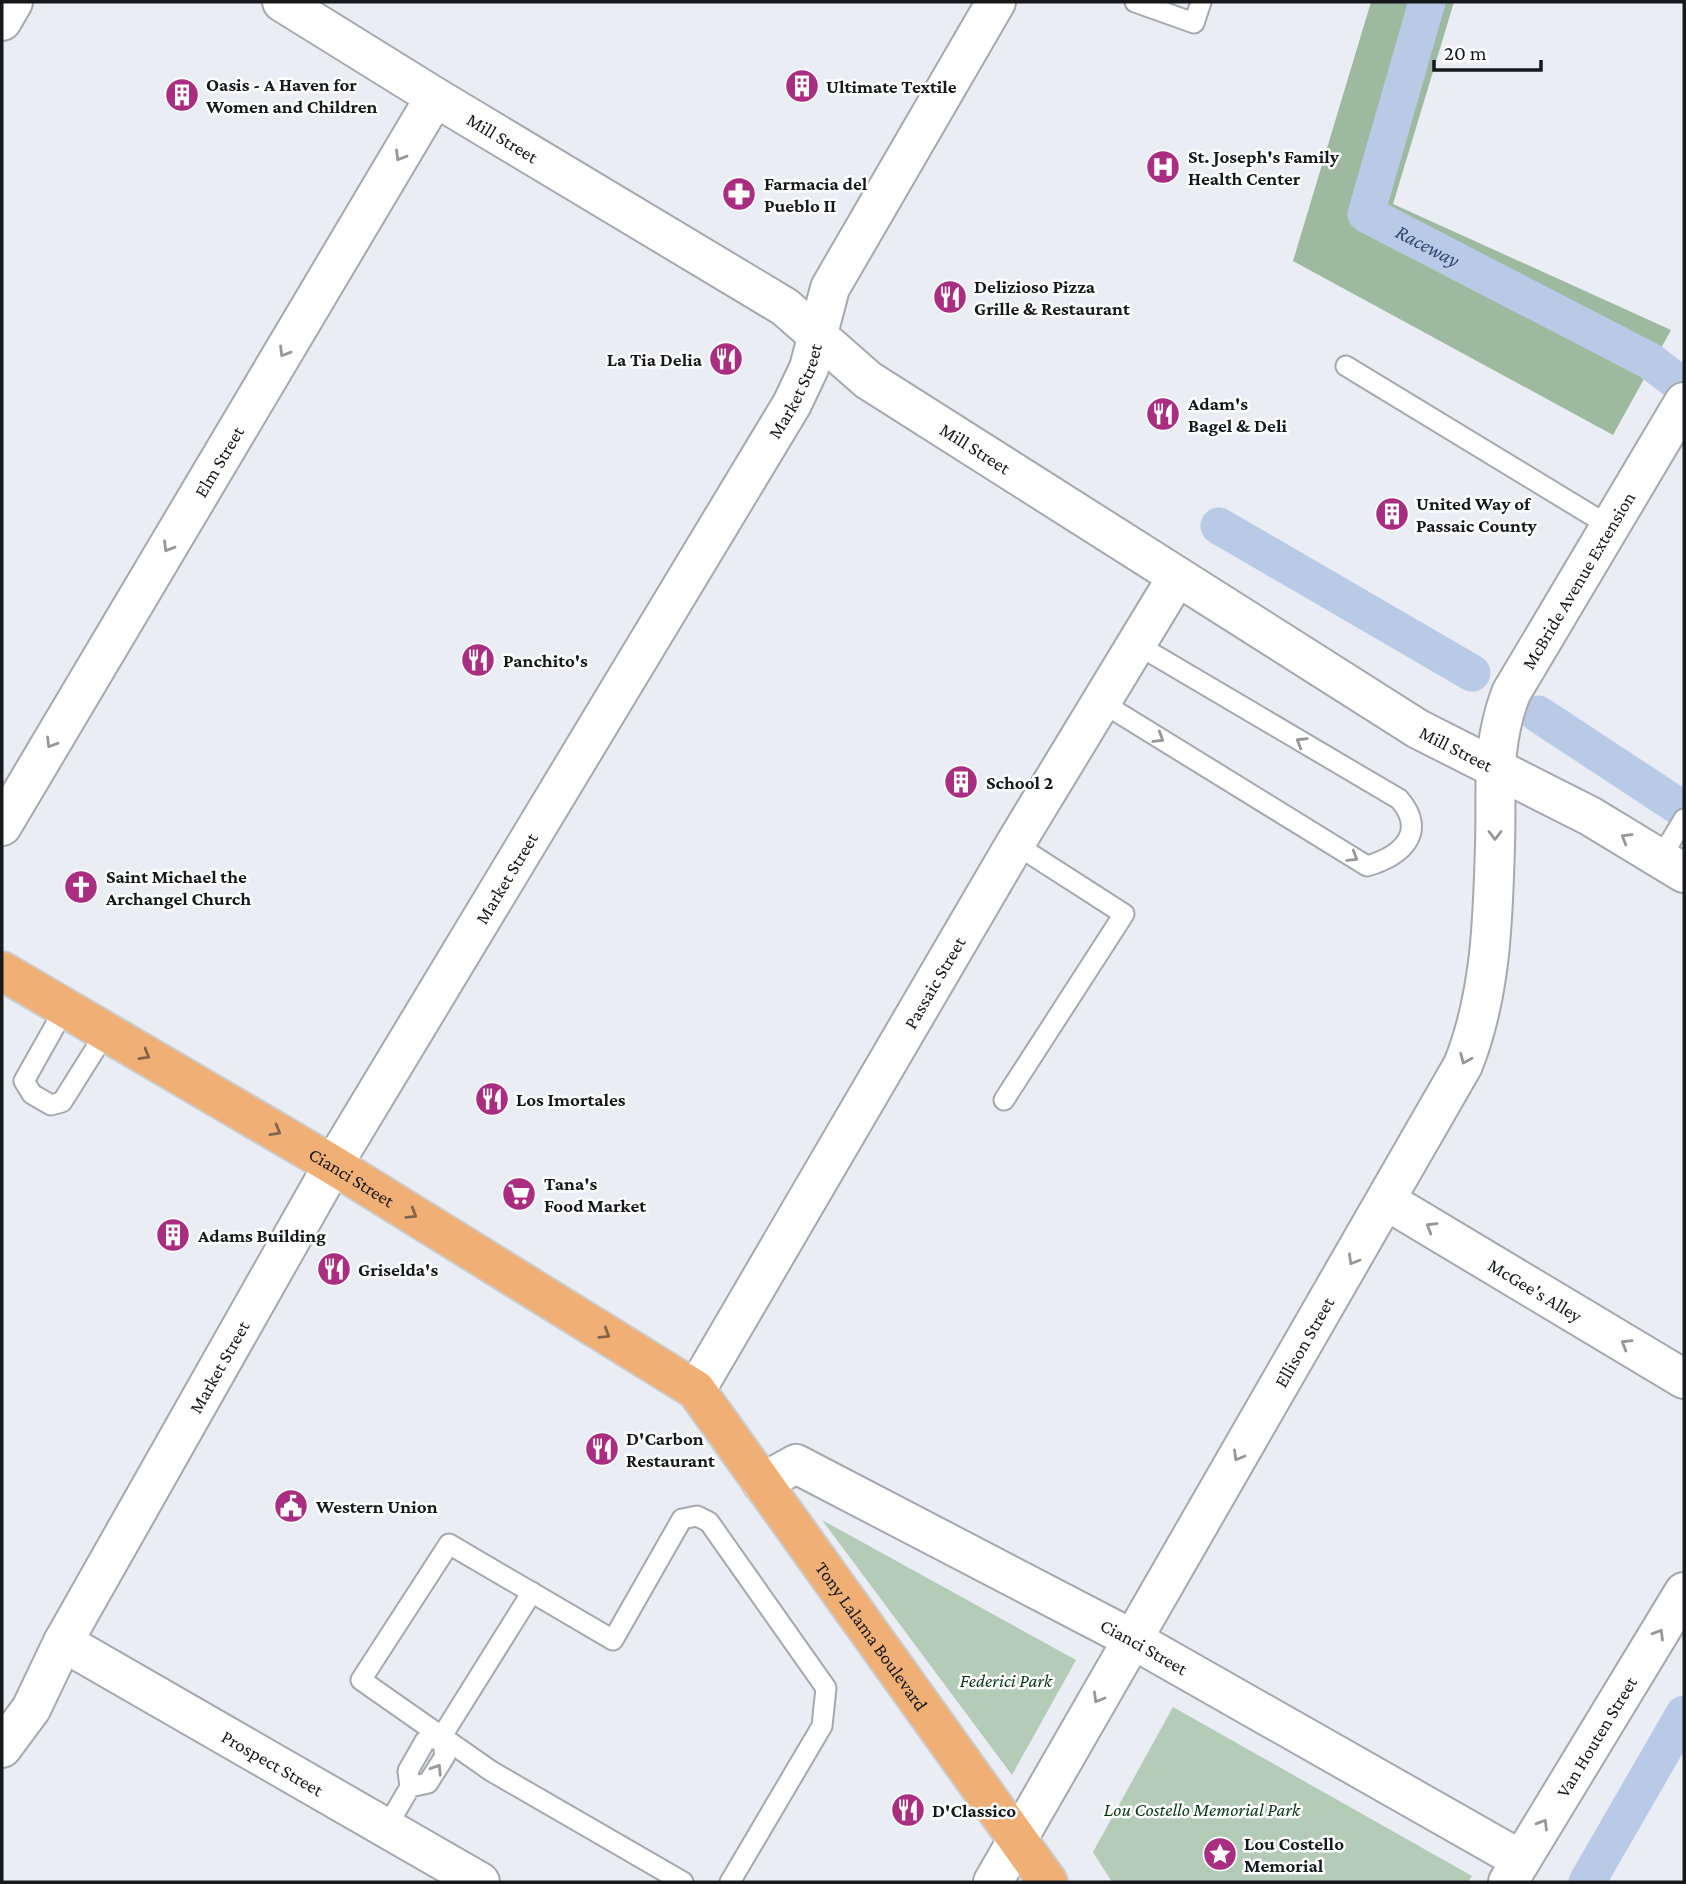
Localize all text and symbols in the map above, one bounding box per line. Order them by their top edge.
scale bar [1434,28,1541,72]
text: 20 m [1444,41,1487,65]
building icon: Ultimate Textile [783,67,821,105]
place label: Oasis - A Haven for Women and Children [205,74,378,117]
building icon: Oasis - A Haven for Women and Children [163,76,201,114]
place label: Ultimate Textile [826,76,957,97]
street label: Mill Street [463,109,542,168]
place label: St. Joseph's Family Health Center [1188,146,1340,189]
hospital icon: St. Joseph's Family Health Center [1144,148,1182,186]
one-way arrow [396,149,409,162]
place label: Farmacia del Pueblo II [764,173,868,216]
pharmacy icon: Farmacia del Pueblo II [720,175,758,213]
water label: Raceway [1392,219,1464,272]
place label: Delizioso Pizza Grille & Restaurant [974,276,1130,319]
restaurant icon: Delizioso Pizza Grille & Restaurant [931,278,969,316]
restaurant icon: La Tia Delia [707,340,745,378]
street label: Market Street [764,341,826,442]
one-way arrow [279,344,292,357]
place label: La Tia Delia [607,349,703,370]
place label: Adam's Bagel & Deli [1187,393,1287,436]
restaurant icon: Adam's Bagel & Deli [1144,395,1182,433]
street label: Mill Street [936,419,1015,479]
street label: Elm Street [190,422,248,501]
street label: McBride Avenue Extension [1518,488,1639,673]
place label: United Way of Passaic County [1416,493,1538,536]
building icon: United Way of Passaic County [1373,495,1411,533]
one-way arrow [163,540,176,553]
restaurant icon: Panchito's [459,641,497,679]
place label: Panchito's [503,650,588,671]
street label: Mill Street [1416,722,1497,776]
one-way arrow [1152,729,1165,742]
one-way arrow [47,735,60,748]
one-way arrow [1295,737,1308,750]
building icon: School 2 [942,763,980,801]
place label: School 2 [986,772,1054,793]
street label: Market Street [471,828,542,928]
one-way arrow [1487,830,1503,841]
one-way arrow [1620,833,1633,846]
one-way arrow [1345,849,1358,862]
place label: Saint Michael the Archangel Church [105,866,251,909]
church icon: Saint Michael the Archangel Church [62,868,100,906]
street label: Passaic Street [900,932,970,1032]
one-way arrow [138,1047,151,1060]
one-way arrow [1459,1052,1473,1064]
restaurant icon: Los Imortales [473,1080,511,1118]
place label: Los Imortales [516,1089,626,1110]
one-way arrow [269,1123,282,1136]
street label: Cianci Street [305,1143,399,1212]
place label: Tana's Food Market [544,1173,646,1216]
supermarket icon: Tana's Food Market [500,1175,538,1213]
one-way arrow [404,1205,417,1218]
building icon: Adams Building [154,1216,192,1254]
one-way arrow [1425,1222,1438,1235]
place label: Adams Building [197,1225,326,1246]
restaurant icon: Griselda's [315,1250,353,1288]
one-way arrow [1348,1252,1361,1265]
street label: McGee's Alley [1484,1254,1586,1327]
place label: Griselda's [358,1259,438,1280]
street label: Ellison Street [1270,1293,1339,1391]
street label: Market Street [185,1317,254,1417]
one-way arrow [598,1325,611,1338]
one-way arrow [1620,1339,1633,1352]
place label: D'Carbon Restaurant [626,1428,715,1471]
restaurant icon: D'Carbon Restaurant [583,1430,621,1468]
one-way arrow [1233,1449,1246,1462]
public building icon: Western Union [272,1487,310,1525]
place label: Western Union [315,1496,438,1517]
street label: Tony Lalama Boulevard [811,1558,932,1715]
street label: Cianci Street [1097,1614,1192,1680]
one-way arrow [1650,1628,1663,1641]
park label: Federici Park [960,1670,1053,1691]
street label: Van Houten Street [1552,1672,1642,1801]
one-way arrow [1093,1691,1106,1704]
street label: Prospect Street [218,1726,328,1801]
one-way arrow [428,1764,441,1777]
restaurant icon: D'Classico [889,1791,927,1829]
park label: Lou Costello Memorial Park [1104,1799,1301,1820]
place label: D'Classico [932,1800,1016,1821]
one-way arrow [1535,1818,1548,1831]
place label: Lou Costello Memorial [1244,1833,1344,1876]
place icon: Lou Costello Memorial [1201,1835,1239,1873]

